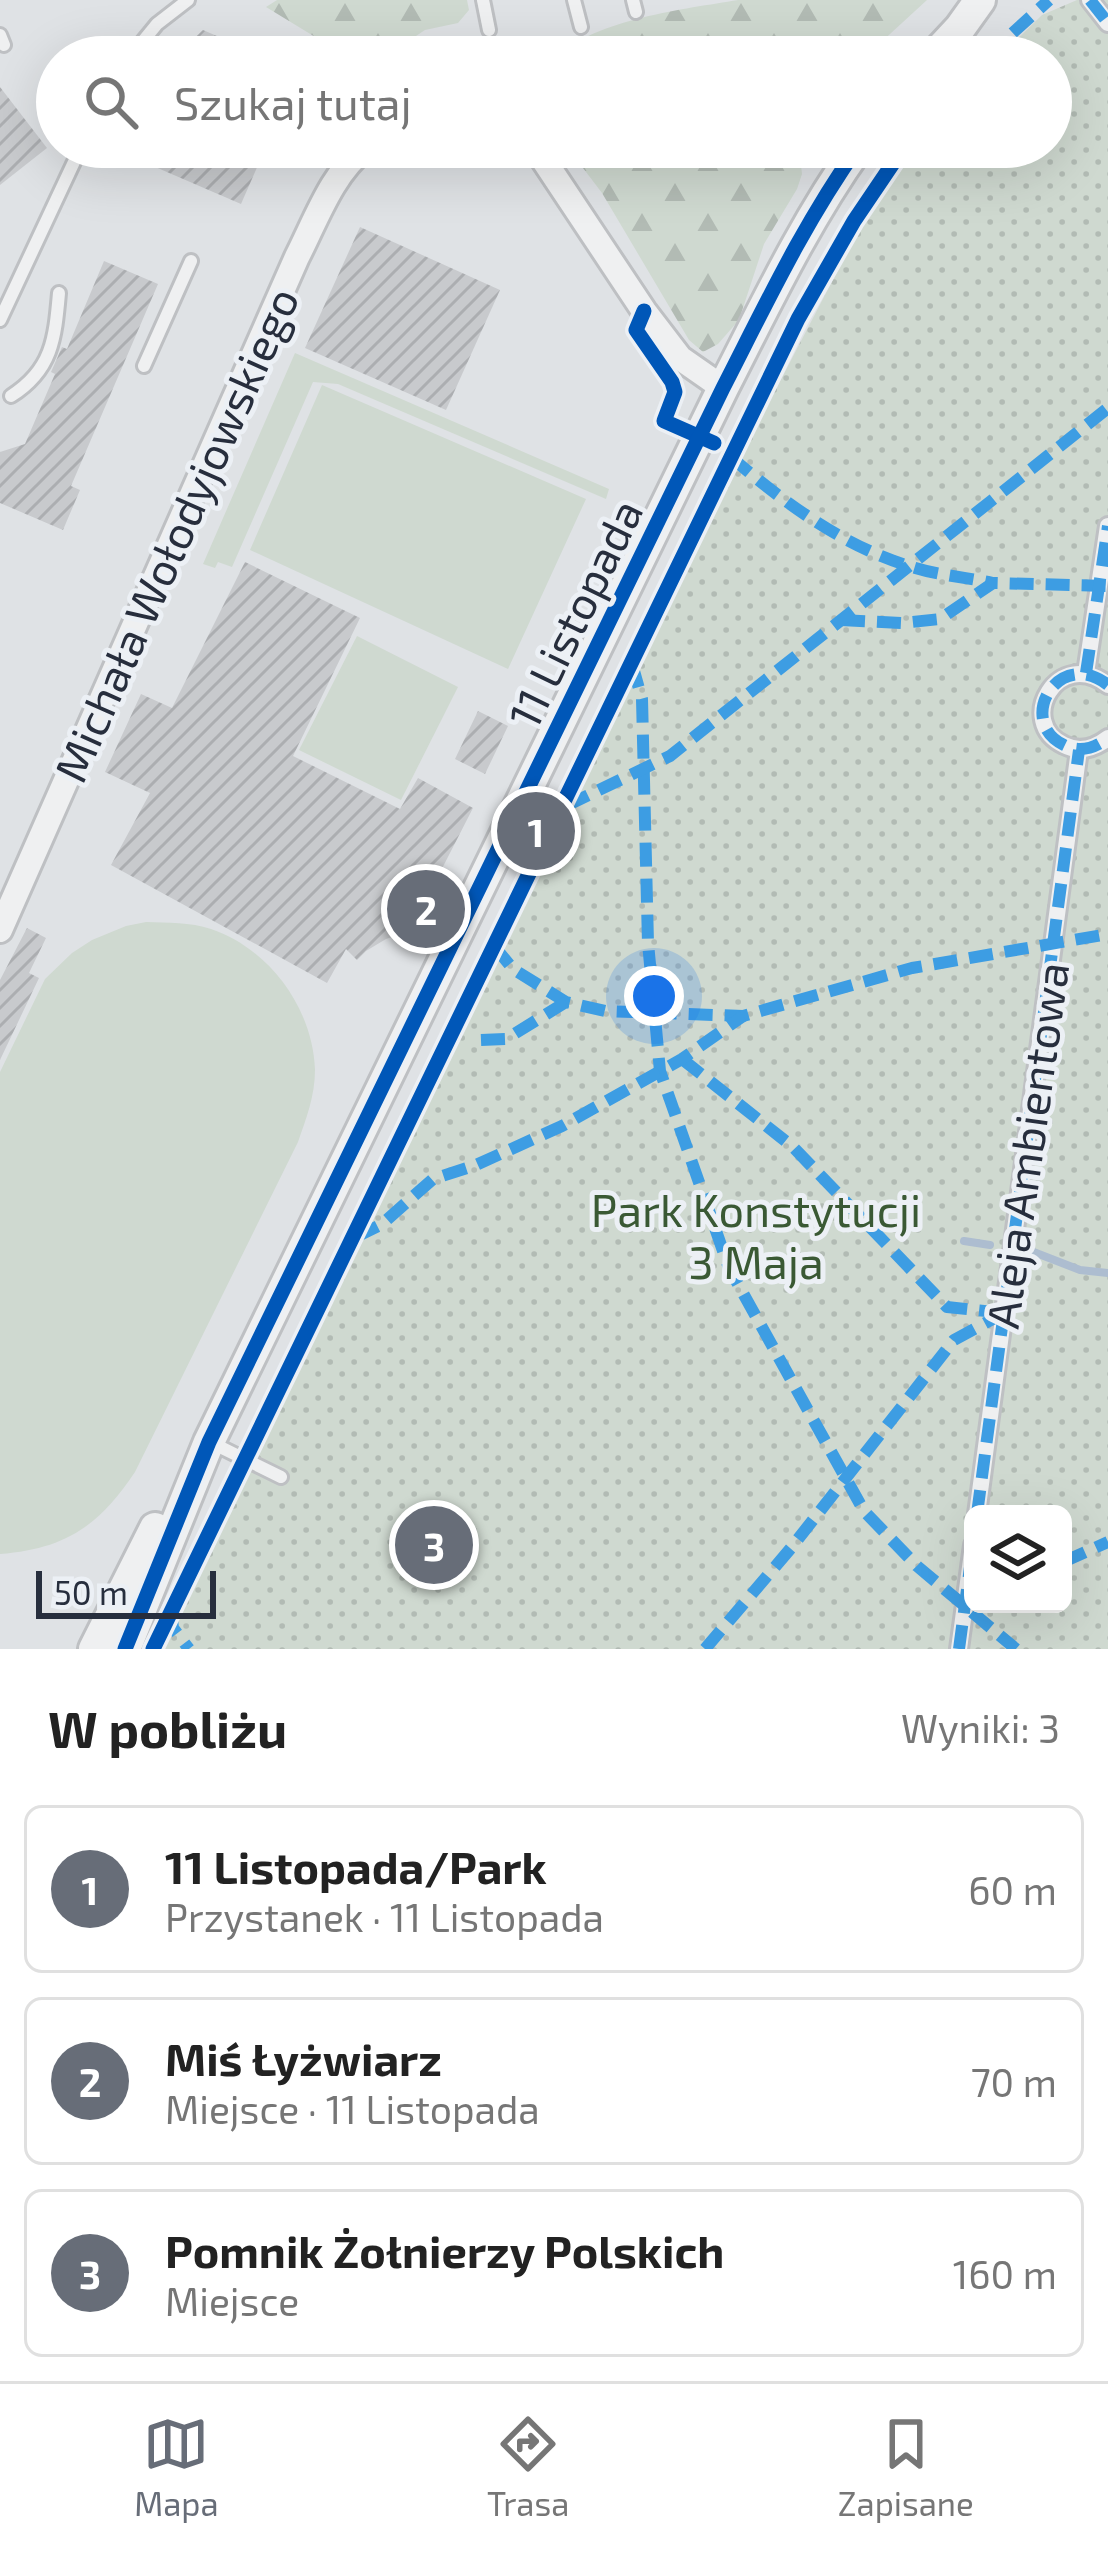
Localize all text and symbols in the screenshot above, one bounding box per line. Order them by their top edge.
search box [36,36,1072,168]
icon: search [78,69,144,135]
text: Szukaj tutaj [174,75,412,129]
street label: Michała Wołodyjowskiego [42,279,309,790]
street label: 11 Listopada [496,490,652,736]
pin: 1 [497,786,575,876]
pin: 2 [387,864,465,954]
street label: Aleja Ambientowa [974,958,1079,1332]
your location [624,966,684,1026]
park label: Park Konstytucji 3 Maja [591,1182,921,1289]
pin: 3 [395,1500,473,1590]
map controls [964,1505,1072,1613]
button: layers [964,1505,1072,1613]
scale bar [36,1565,216,1618]
text: 50 m [54,1572,128,1612]
text: W pobliżu [48,1697,287,1758]
text: Wyniki: 3 [901,1704,1060,1751]
text: 11 Listopada/Park [165,1839,547,1893]
text: 1 [82,1866,98,1913]
text: 60 m [968,1866,1057,1913]
text: Przystanek · 11 Listopada [165,1893,604,1940]
text: Miś Łyżwiarz [165,2031,442,2085]
text: 2 [79,2058,101,2105]
text: 70 m [971,2058,1057,2105]
text: Miejsce · 11 Listopada [165,2085,540,2132]
text: Pomnik Żołnierzy Polskich [165,2223,724,2277]
text: 3 [79,2250,101,2297]
text: 160 m [953,2250,1057,2297]
text: Miejsce [165,2277,299,2324]
tab: Mapa [134,2411,219,2523]
tab: Trasa [487,2411,569,2523]
tab: Zapisane [838,2411,974,2523]

